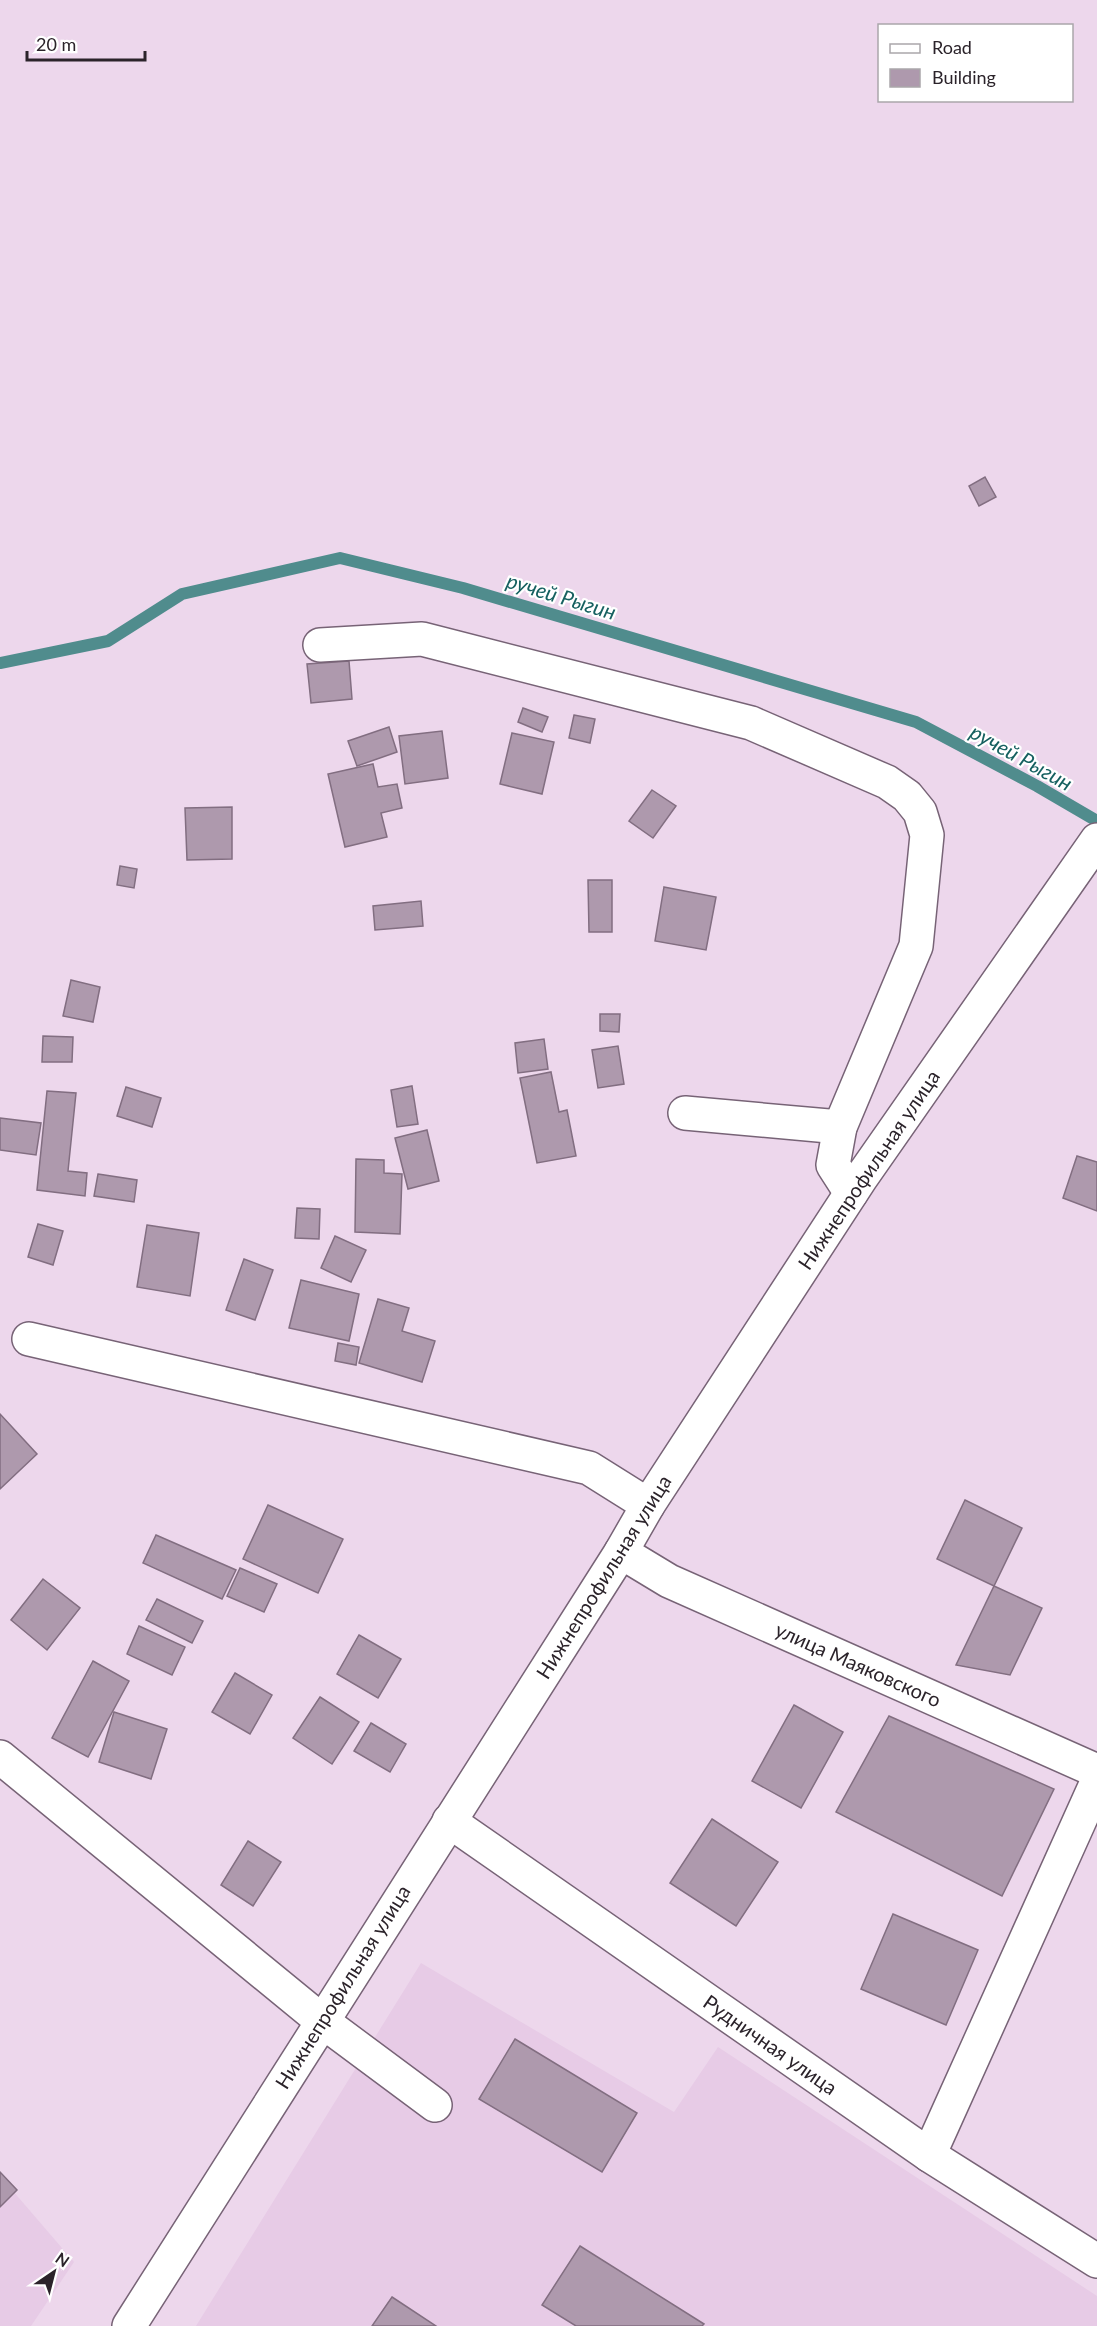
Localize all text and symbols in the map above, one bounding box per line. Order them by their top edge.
scale bar [27,24,146,62]
legend [878,24,1073,102]
text: 20 m [36,33,76,55]
text: Road [932,36,972,58]
text: Building [932,66,996,88]
water label: ручей Рыгин [504,567,619,624]
water label: ручей Рыгин [966,718,1077,795]
street label: Нижнепрофильная улица [792,1065,944,1274]
street label: Нижнепрофильная улица [531,1470,676,1683]
street label: улица Маяковского [772,1617,945,1711]
street label: Нижнепрофильная улица [270,1880,415,2093]
street label: Рудничная улица [699,1989,842,2099]
north arrow [24,2242,84,2302]
text: N [52,2248,73,2271]

